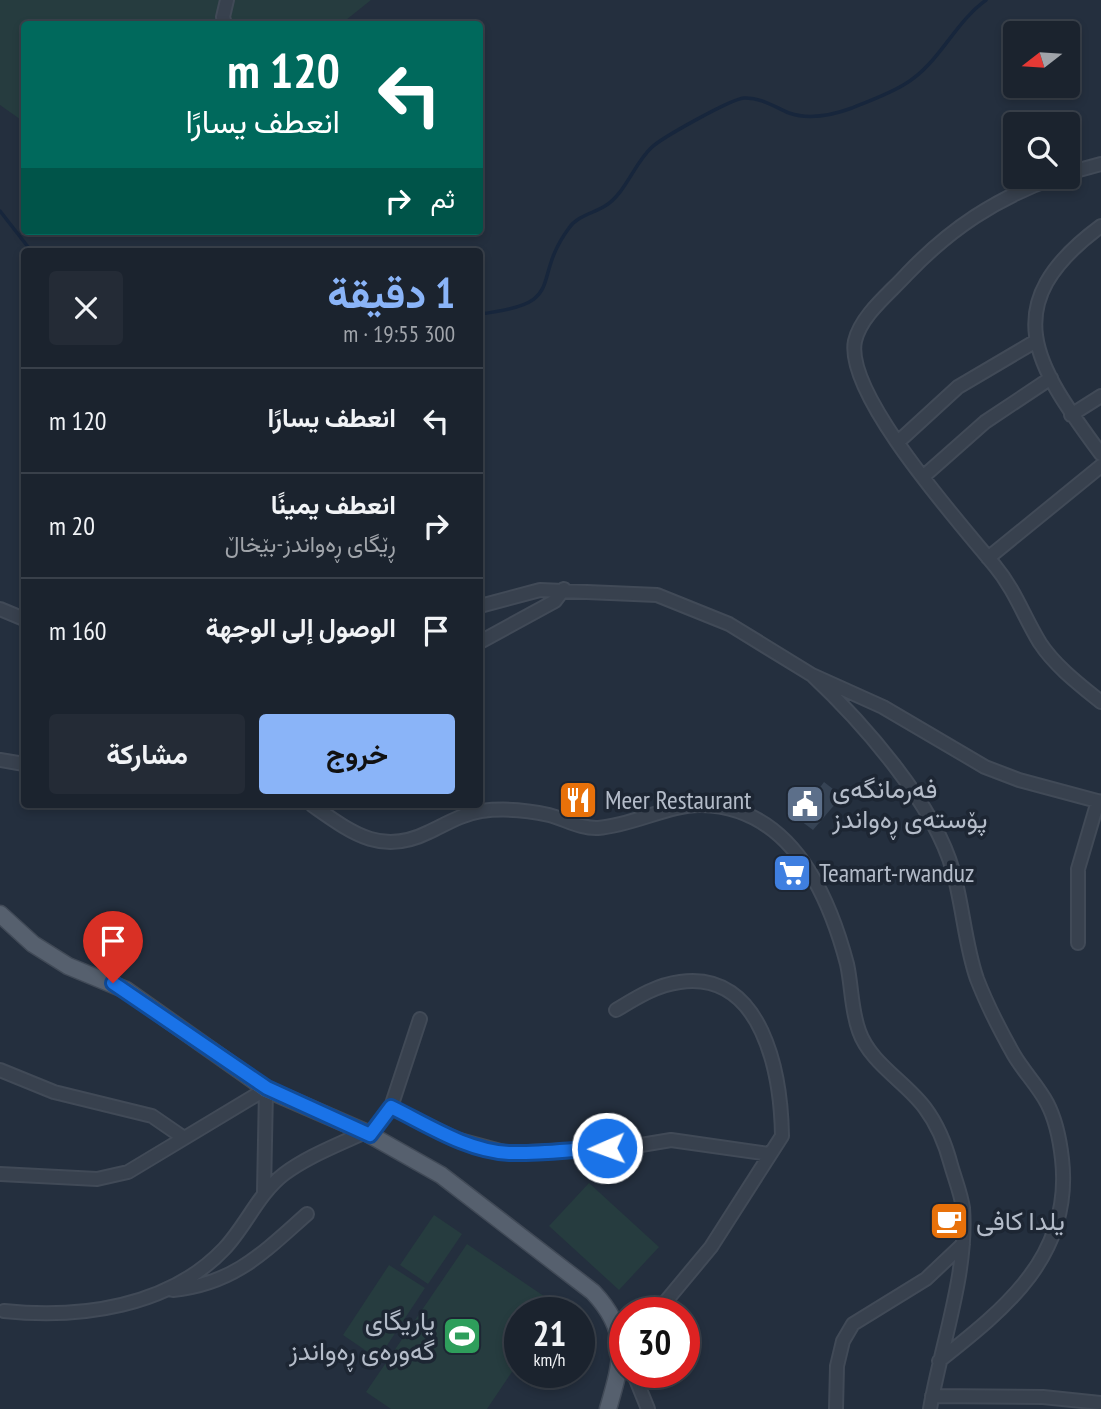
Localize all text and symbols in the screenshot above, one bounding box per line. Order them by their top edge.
north arrow [1003,21,1080,98]
map controls [1003,21,1080,189]
text: 120 m [227,38,340,102]
icon: left [364,49,455,140]
text: انعطف يسارًا [185,100,340,142]
button: search [1003,112,1080,189]
icon: right [379,182,417,220]
text: ثم [431,182,455,215]
text: 1 دقيقة [327,265,455,320]
button: close [49,271,123,345]
text: 300 m · 19:55 [343,319,455,348]
text: انعطف يسارًا [268,401,396,434]
icon: left [417,402,455,440]
text: 120 m [49,404,107,437]
text: انعطف يمينًا [271,488,396,521]
icon: right [417,507,455,545]
text: 20 m [49,509,95,542]
text: ڕێگای ڕەواندز-بێخاڵ [225,529,396,558]
text: الوصول إلى الوجهة [206,611,396,644]
icon: arrive [417,612,455,650]
text: 160 m [49,614,107,647]
button: مشاركة [49,714,245,794]
button: خروج [259,714,455,794]
place label: فەرمانگەی پۆستەی ڕەواندز [831,772,988,840]
restaurant icon: Meer Restaurant [557,779,599,821]
place label: Meer Restaurant [605,783,751,816]
public building icon: فەرمانگەی پۆستەی ڕەواندز [784,783,826,825]
supermarket icon: Teamart-rwanduz [771,852,813,894]
place label: Teamart-rwanduz [819,856,974,889]
pin [83,911,143,983]
icon: arrive [94,922,132,960]
position arrow [570,1111,644,1185]
cafe icon: یلدا کافی [928,1200,970,1242]
place label: یلدا کافی [976,1204,1065,1237]
speed limit sign: 30 [609,1297,700,1388]
place label: یاریگای گەورەی ڕەواندز [288,1304,435,1372]
text: 21 [533,1310,566,1356]
sports icon: یاریگای گەورەی ڕەواندز [441,1315,483,1357]
text: km/h [534,1348,565,1371]

